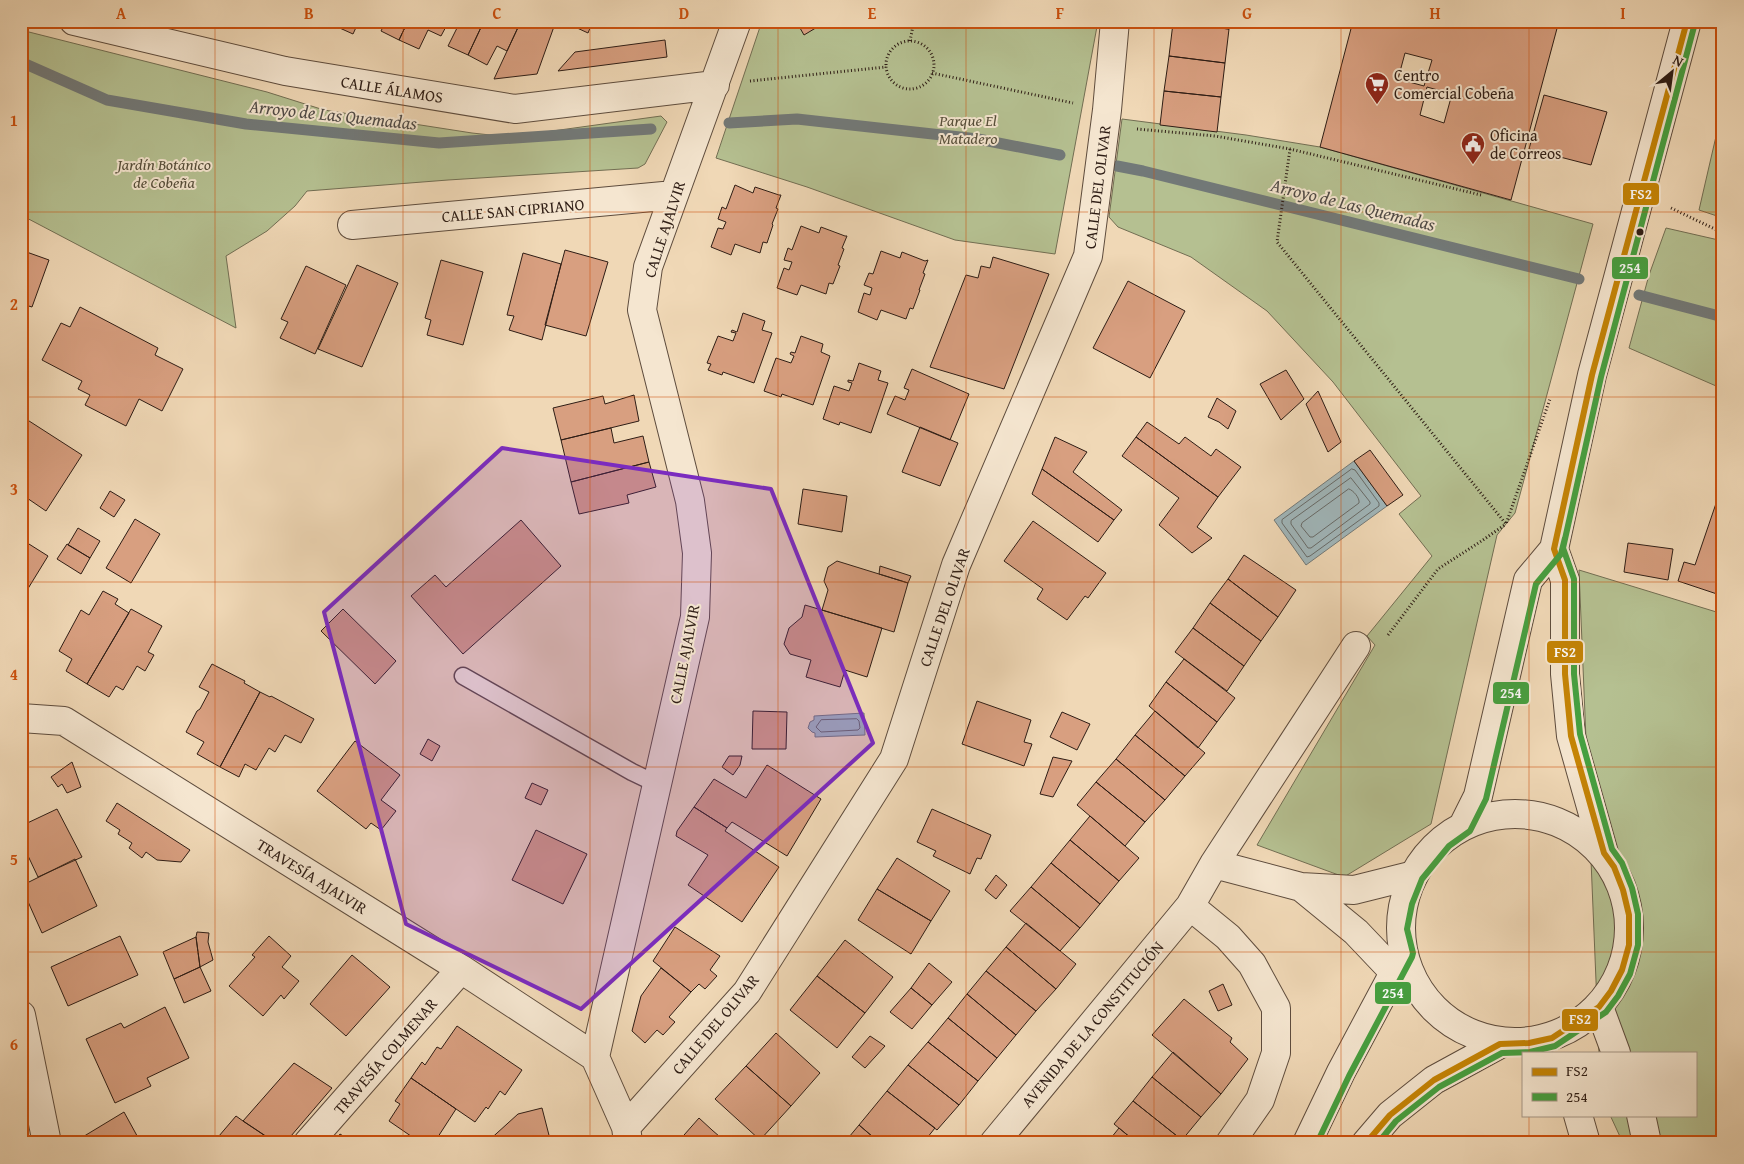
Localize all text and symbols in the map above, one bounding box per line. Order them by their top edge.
text: A [116,1,127,25]
text: B [304,1,314,25]
text: C [492,1,502,25]
text: D [679,1,689,25]
text: E [868,1,877,25]
text: F [1056,1,1064,25]
text: G [1242,1,1252,25]
text: H [1429,1,1441,25]
text: I [1620,1,1626,25]
north arrow [1646,48,1696,98]
text: N [1669,50,1688,72]
place label: Centro Comercial Cobeña [1394,63,1515,105]
street label: CALLE ÁLAMOS [339,69,445,109]
supermarket icon: Centro Comercial Cobeña [1364,71,1390,105]
water label: Arroyo de Las Quemadas [247,92,419,137]
text: 1 [10,108,18,132]
park label: Parque El Matadero [938,108,997,150]
street label: CALLE DEL OLIVAR [1078,123,1117,250]
place label: Oficina de Correos [1490,123,1561,165]
public building icon: Oficina de Correos [1460,131,1486,165]
park label: Jardín Botánico de Cobeña [114,152,211,194]
water label: Arroyo de Las Quemadas [1267,171,1439,238]
street label: CALLE AJALVIR [637,177,691,281]
line badge: FS2 [1622,182,1660,206]
text: FS2 [1630,184,1652,204]
street label: CALLE SAN CIPRIANO [441,192,585,228]
unlabelled marker [1635,227,1645,237]
line badge: 254 [1611,256,1649,280]
text: 254 [1619,258,1641,278]
text: 2 [10,292,18,316]
text: 3 [10,477,18,501]
street label: CALLE DEL OLIVAR [912,543,976,670]
street label: CALLE AJALVIR [663,602,706,706]
line badge: FS2 [1546,640,1584,664]
text: FS2 [1554,642,1576,662]
text: 4 [10,662,18,686]
line badge: 254 [1492,681,1530,705]
text: 254 [1500,683,1522,703]
street label: TRAVESÍA AJALVIR [252,832,373,920]
text: 5 [10,847,18,871]
street label: AVENIDA DE LA CONSTITUCIÓN [1015,935,1169,1113]
street label: CALLE DEL OLIVAR [666,968,765,1079]
line badge: 254 [1374,981,1412,1005]
text: 254 [1382,983,1404,1003]
street label: TRAVESÍA COLMENAR [327,992,443,1120]
line badge: FS2 [1561,1008,1599,1032]
text: FS2 [1569,1009,1591,1029]
text: 6 [10,1032,18,1056]
legend [1522,1052,1696,1116]
text: FS2 [1566,1060,1588,1081]
text: 254 [1566,1086,1588,1107]

